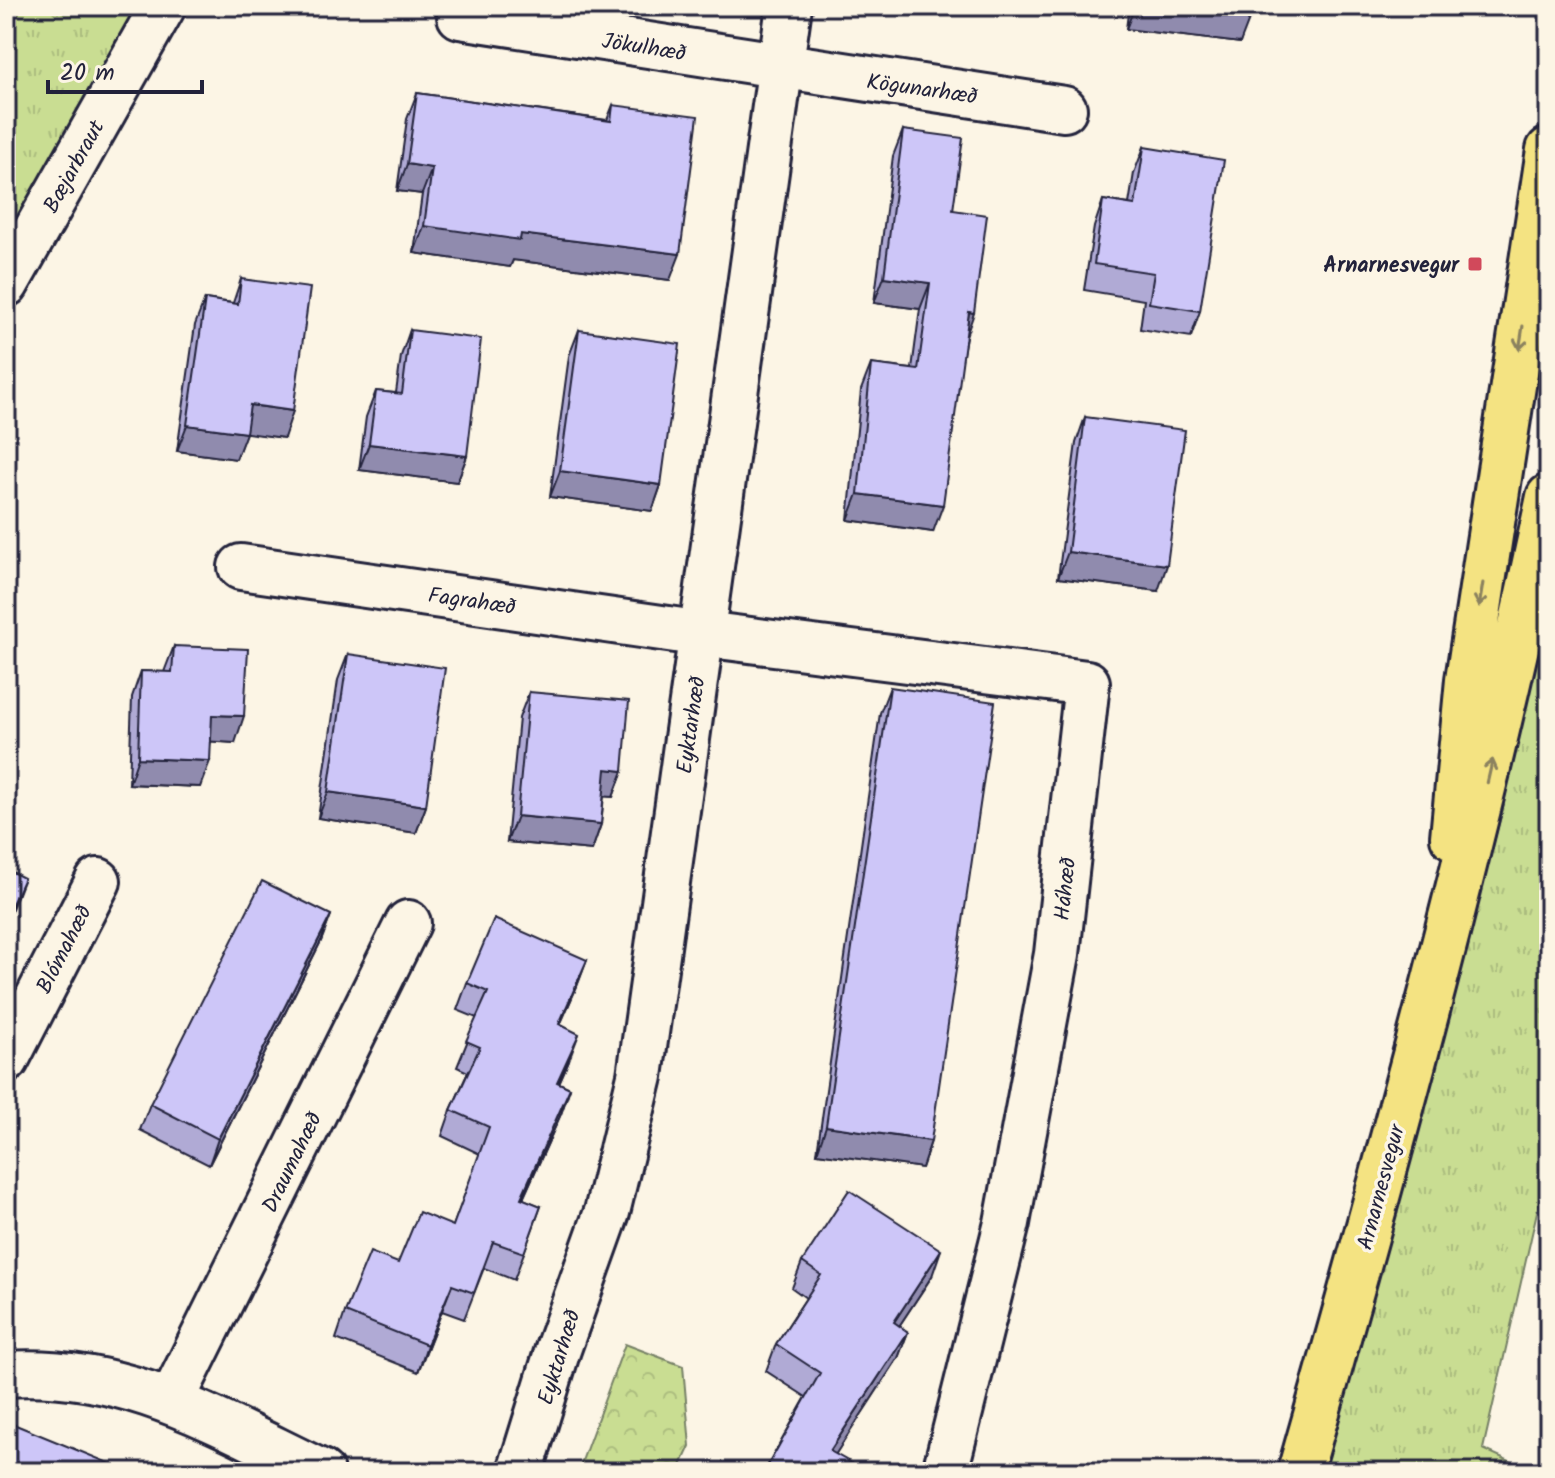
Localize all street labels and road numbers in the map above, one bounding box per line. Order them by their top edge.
street label: Jökulhæð [599,25,689,73]
street label: Kögunarhæð [864,65,980,116]
street label: Bæjarbraut [35,114,115,220]
street label: Fagrahæð [426,579,519,626]
street label: Eyktarhæð [668,673,717,776]
street label: Háhæð [1046,855,1087,923]
street label: Blómahæð [28,899,103,1001]
street label: Draumahæð [254,1106,333,1219]
street label: Arnarnesvegur [1349,1119,1416,1254]
street label: Eyktarhæð [529,1305,592,1410]

